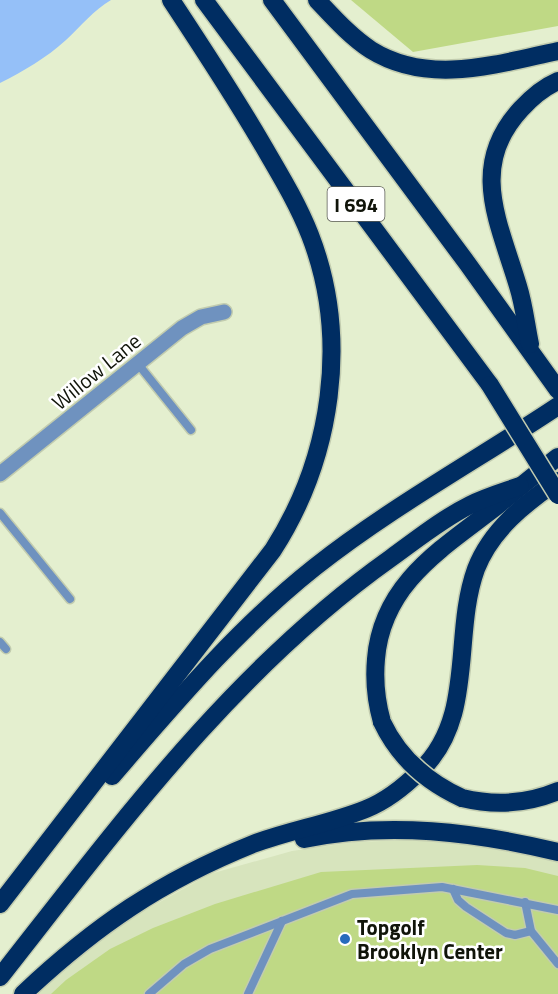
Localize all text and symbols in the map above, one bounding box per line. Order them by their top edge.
road number: I 694 [328,187,385,221]
street label: Willow Lane [44,325,148,417]
place label: Topgolf Brooklyn Center [357,911,503,967]
marker: Topgolf Brooklyn Center [338,932,352,946]

